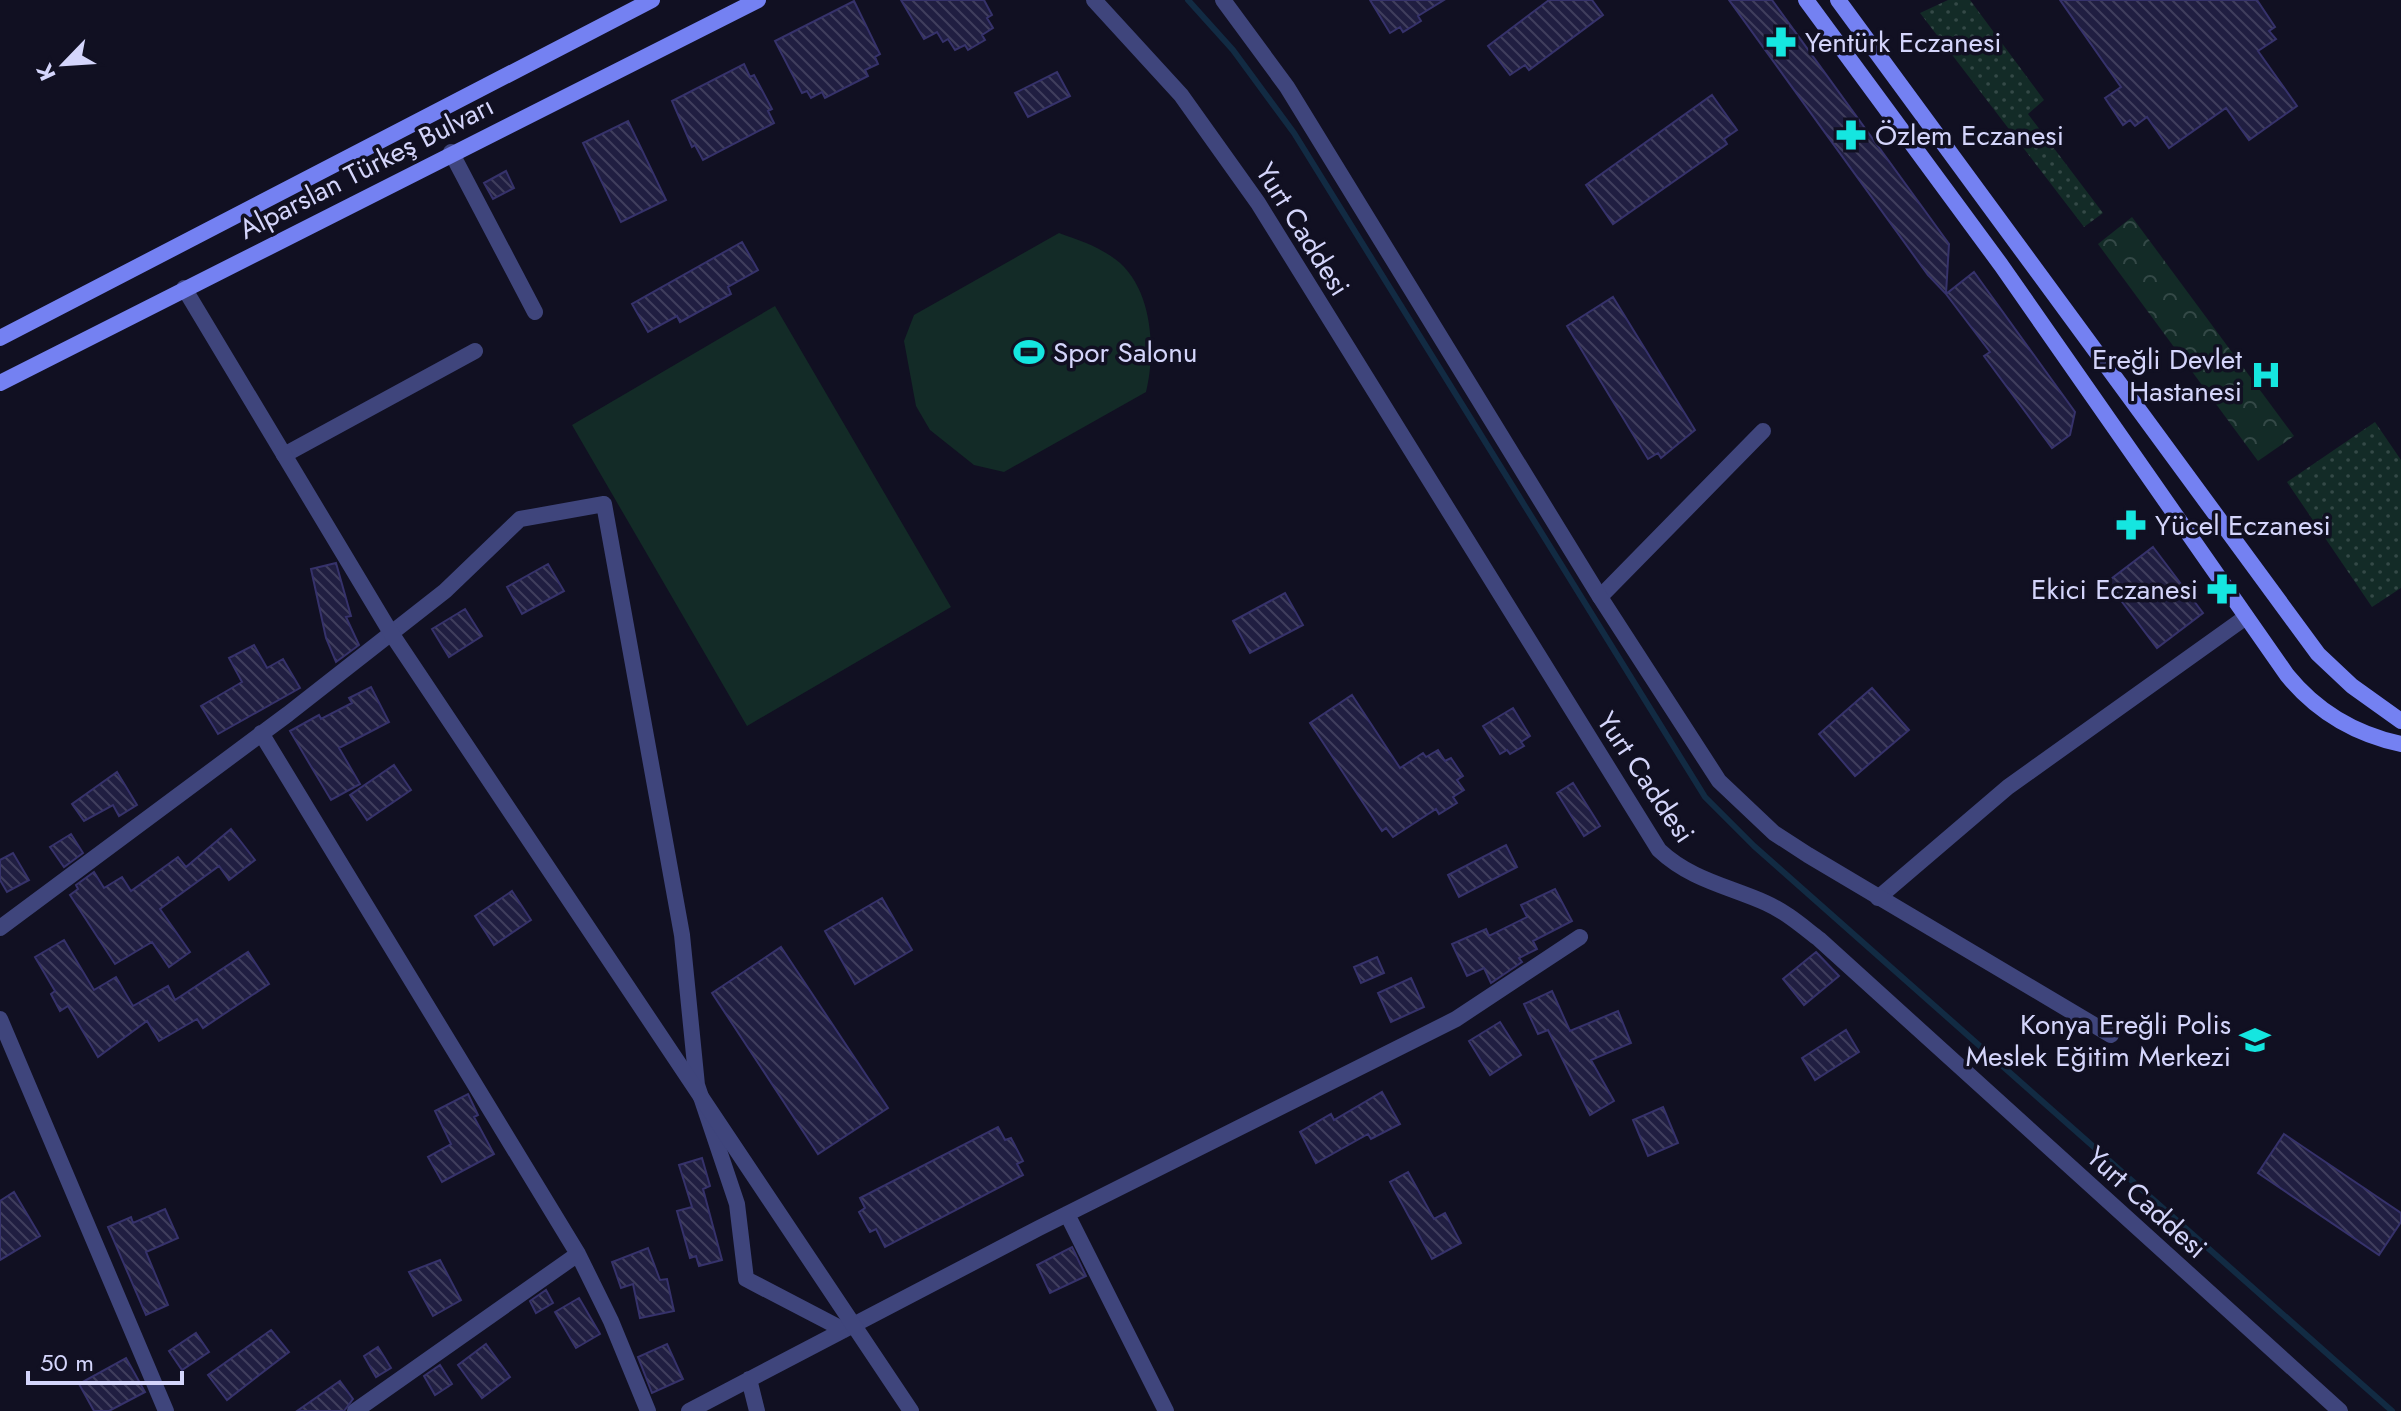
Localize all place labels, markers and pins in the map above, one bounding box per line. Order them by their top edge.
place label: Yentürk Eczanesi [1805,22,2002,63]
pharmacy icon: Yentürk Eczanesi [1764,25,1798,59]
place label: Özlem Eczanesi [1875,115,2064,156]
pharmacy icon: Özlem Eczanesi [1834,118,1868,152]
place label: Spor Salonu [1053,332,1198,373]
sports icon: Spor Salonu [1012,335,1046,369]
place label: Ereğli Devlet Hastanesi [2092,339,2242,412]
hospital icon: Ereğli Devlet Hastanesi [2249,358,2283,392]
place label: Yücel Eczanesi [2155,505,2331,546]
pharmacy icon: Yücel Eczanesi [2114,508,2148,542]
place label: Ekici Eczanesi [2031,569,2198,610]
pharmacy icon: Ekici Eczanesi [2205,572,2239,606]
place label: Konya Ereğli Polis Meslek Eğitim Merkezi [1965,1004,2231,1077]
school or university icon: Konya Ereğli Polis Meslek Eğitim Merkezi [2238,1023,2272,1057]

